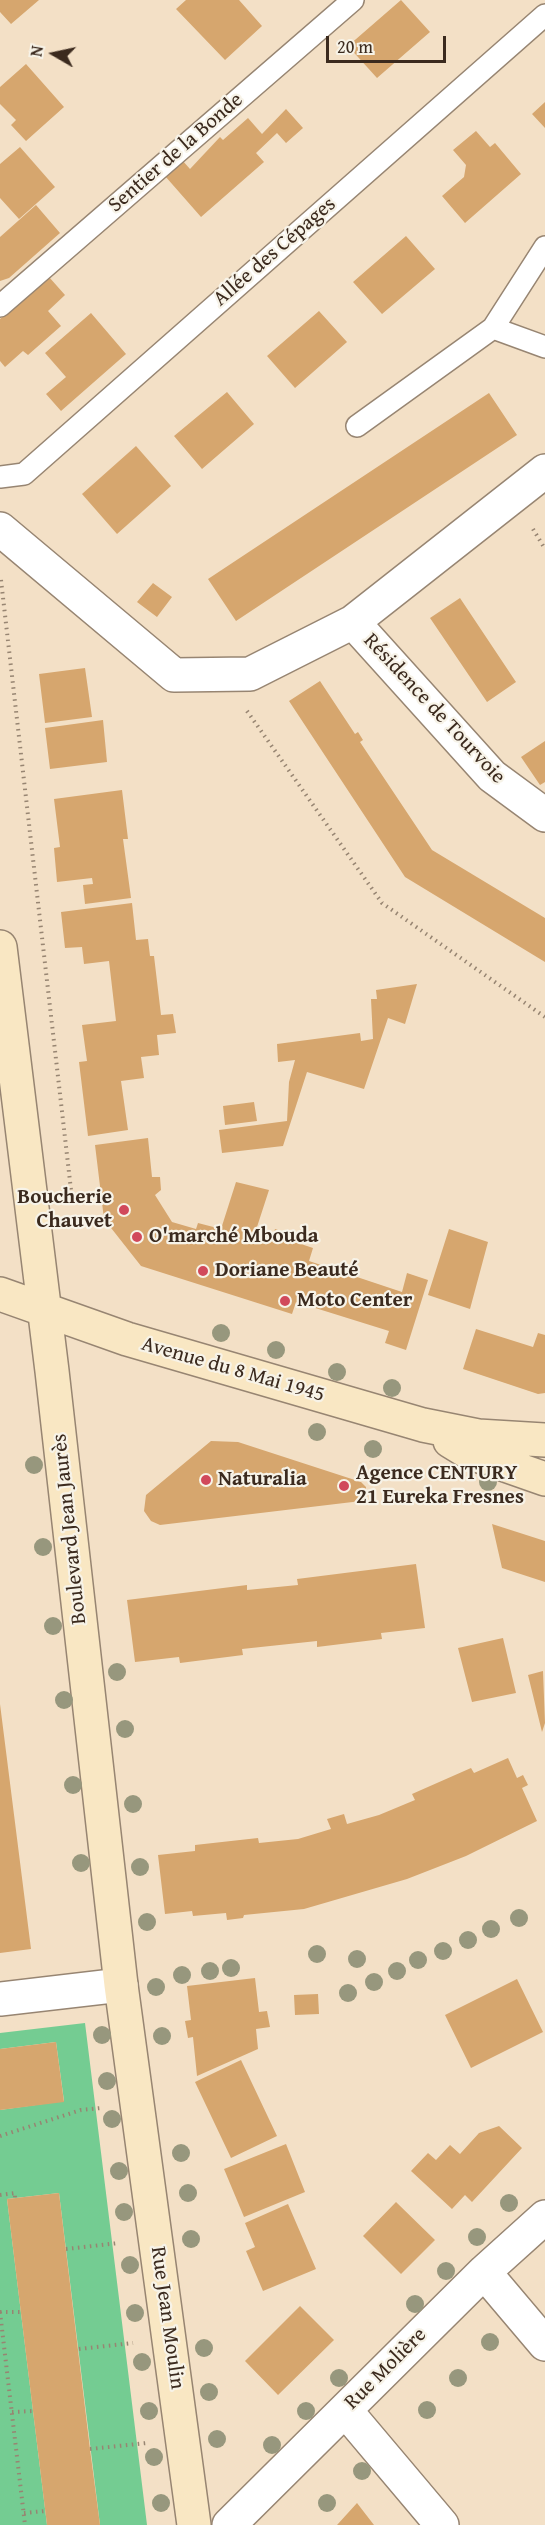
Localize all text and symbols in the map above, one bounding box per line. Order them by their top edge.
north arrow [24,24,84,84]
scale bar [329,24,449,62]
text: 20 m [337,33,373,60]
text: N [24,44,49,58]
street label: Sentier de la Bonde [104,88,248,218]
street label: Allée des Cépages [209,192,341,312]
street label: Résidence de Tourvoie [358,628,510,790]
place label: Boucherie Chauvet [17,1185,112,1235]
marker: Boucherie Chauvet [117,1203,131,1217]
place label: O'marché Mbouda [149,1224,318,1250]
marker: O'marché Mbouda [130,1230,144,1244]
place label: Doriane Beauté [215,1258,359,1284]
marker: Doriane Beauté [196,1264,210,1278]
place label: Moto Center [297,1288,412,1314]
marker: Moto Center [278,1294,292,1308]
street label: Avenue du 8 Mai 1945 [139,1332,327,1408]
street label: Boulevard Jean Jaurès [47,1432,93,1626]
place label: Agence CENTURY 21 Eureka Fresnes [356,1461,524,1511]
place label: Naturalia [218,1467,307,1493]
marker: Naturalia [199,1473,213,1487]
marker: Agence CENTURY 21 Eureka Fresnes [337,1479,351,1493]
street label: Rue Jean Moulin [145,2245,189,2391]
street label: Rue Molière [340,2323,432,2415]

